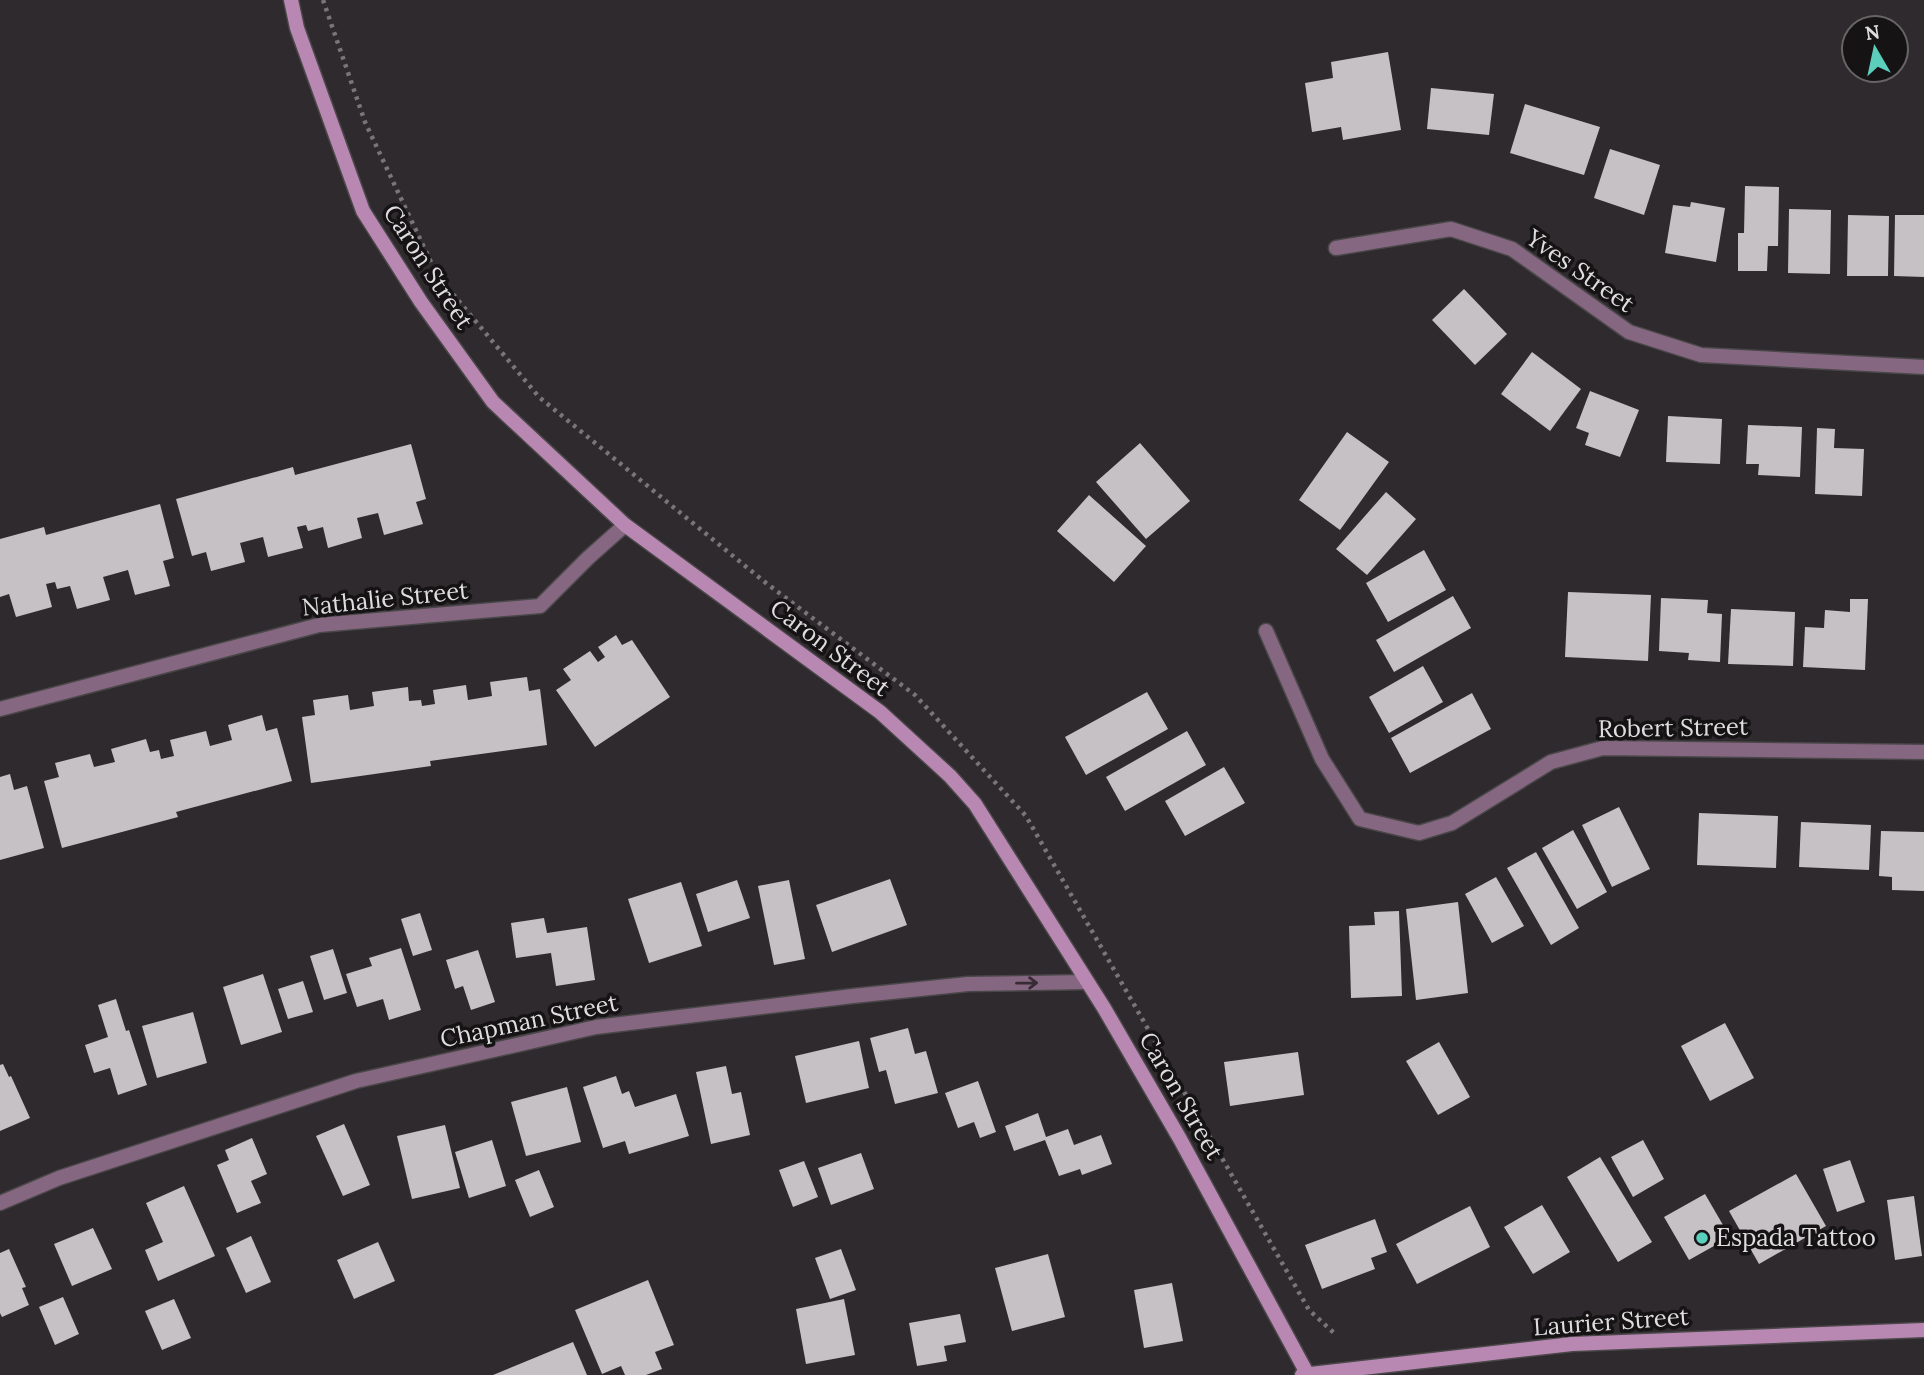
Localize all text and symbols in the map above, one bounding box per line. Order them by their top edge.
north arrow [1840,14,1910,84]
text: N [1863,19,1882,45]
street label: Caron Street [377,199,481,335]
street label: Yves Street [1519,222,1641,319]
street label: Nathalie Street [300,574,470,623]
street label: Caron Street [764,592,897,703]
street label: Robert Street [1598,711,1749,744]
one-way arrow [1016,976,1039,990]
street label: Chapman Street [437,986,621,1054]
street label: Caron Street [1132,1026,1231,1166]
place label: Espada Tattoo [1716,1222,1876,1253]
marker: Espada Tattoo [1694,1230,1710,1246]
street label: Laurier Street [1532,1301,1690,1342]

